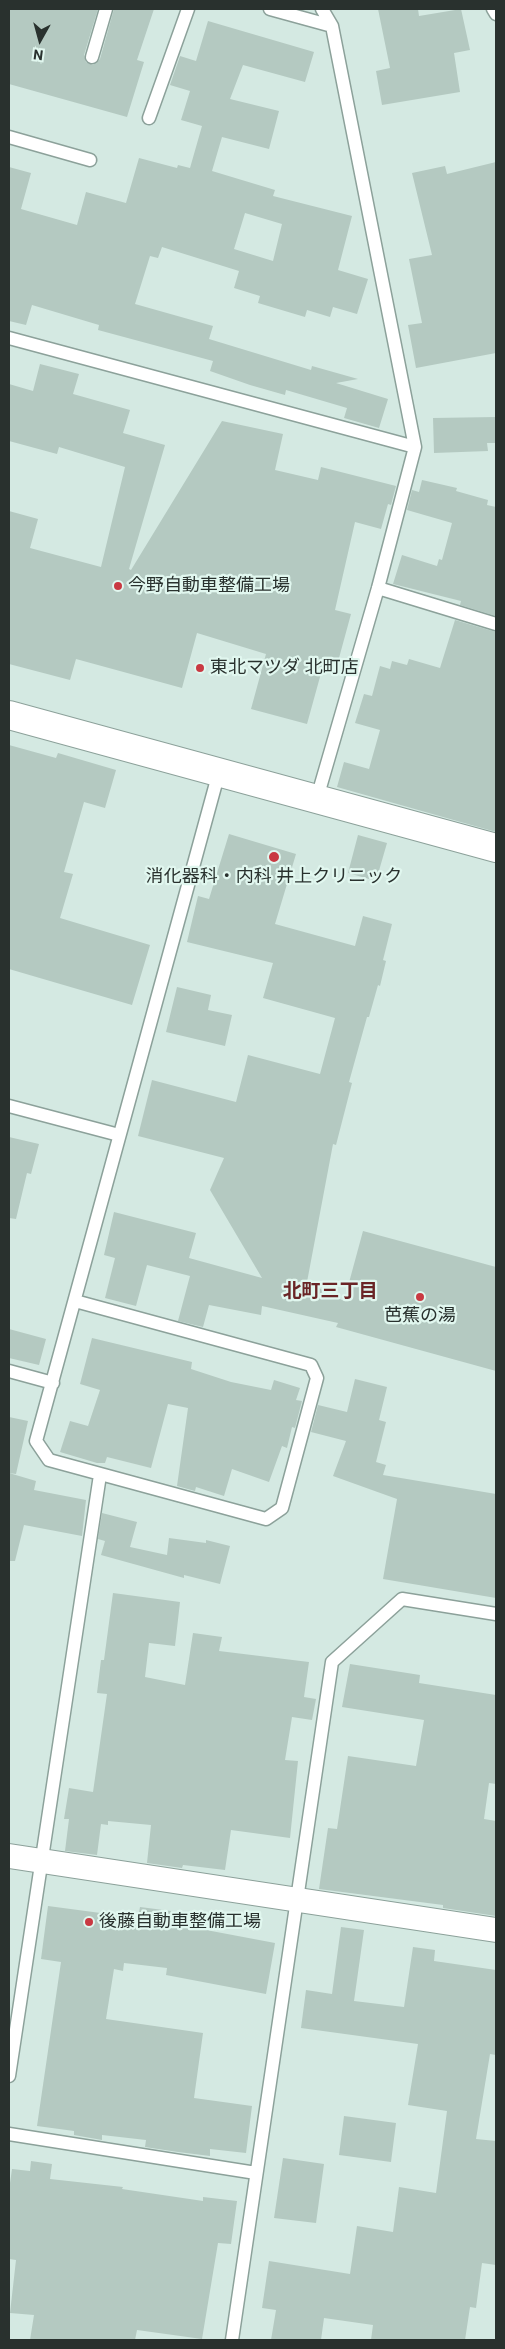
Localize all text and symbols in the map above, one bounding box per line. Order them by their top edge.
north arrow [15,15,65,65]
text: N [32,46,44,63]
place label: 今野自動車整備工場 [128,575,290,597]
marker: 今野自動車整備工場 [112,580,124,592]
place label: 東北マツダ 北町店 [210,657,358,679]
marker: 東北マツダ 北町店 [194,662,206,674]
marker: 消化器科・内科 井上クリニック [267,850,281,864]
place label: 消化器科・内科 井上クリニック [146,866,402,888]
district label: 北町三丁目 [283,1281,377,1303]
marker: 芭蕉の湯 [414,1291,426,1303]
place label: 芭蕉の湯 [384,1305,456,1327]
place label: 後藤自動車整備工場 [99,1911,261,1933]
marker: 後藤自動車整備工場 [83,1916,95,1928]

